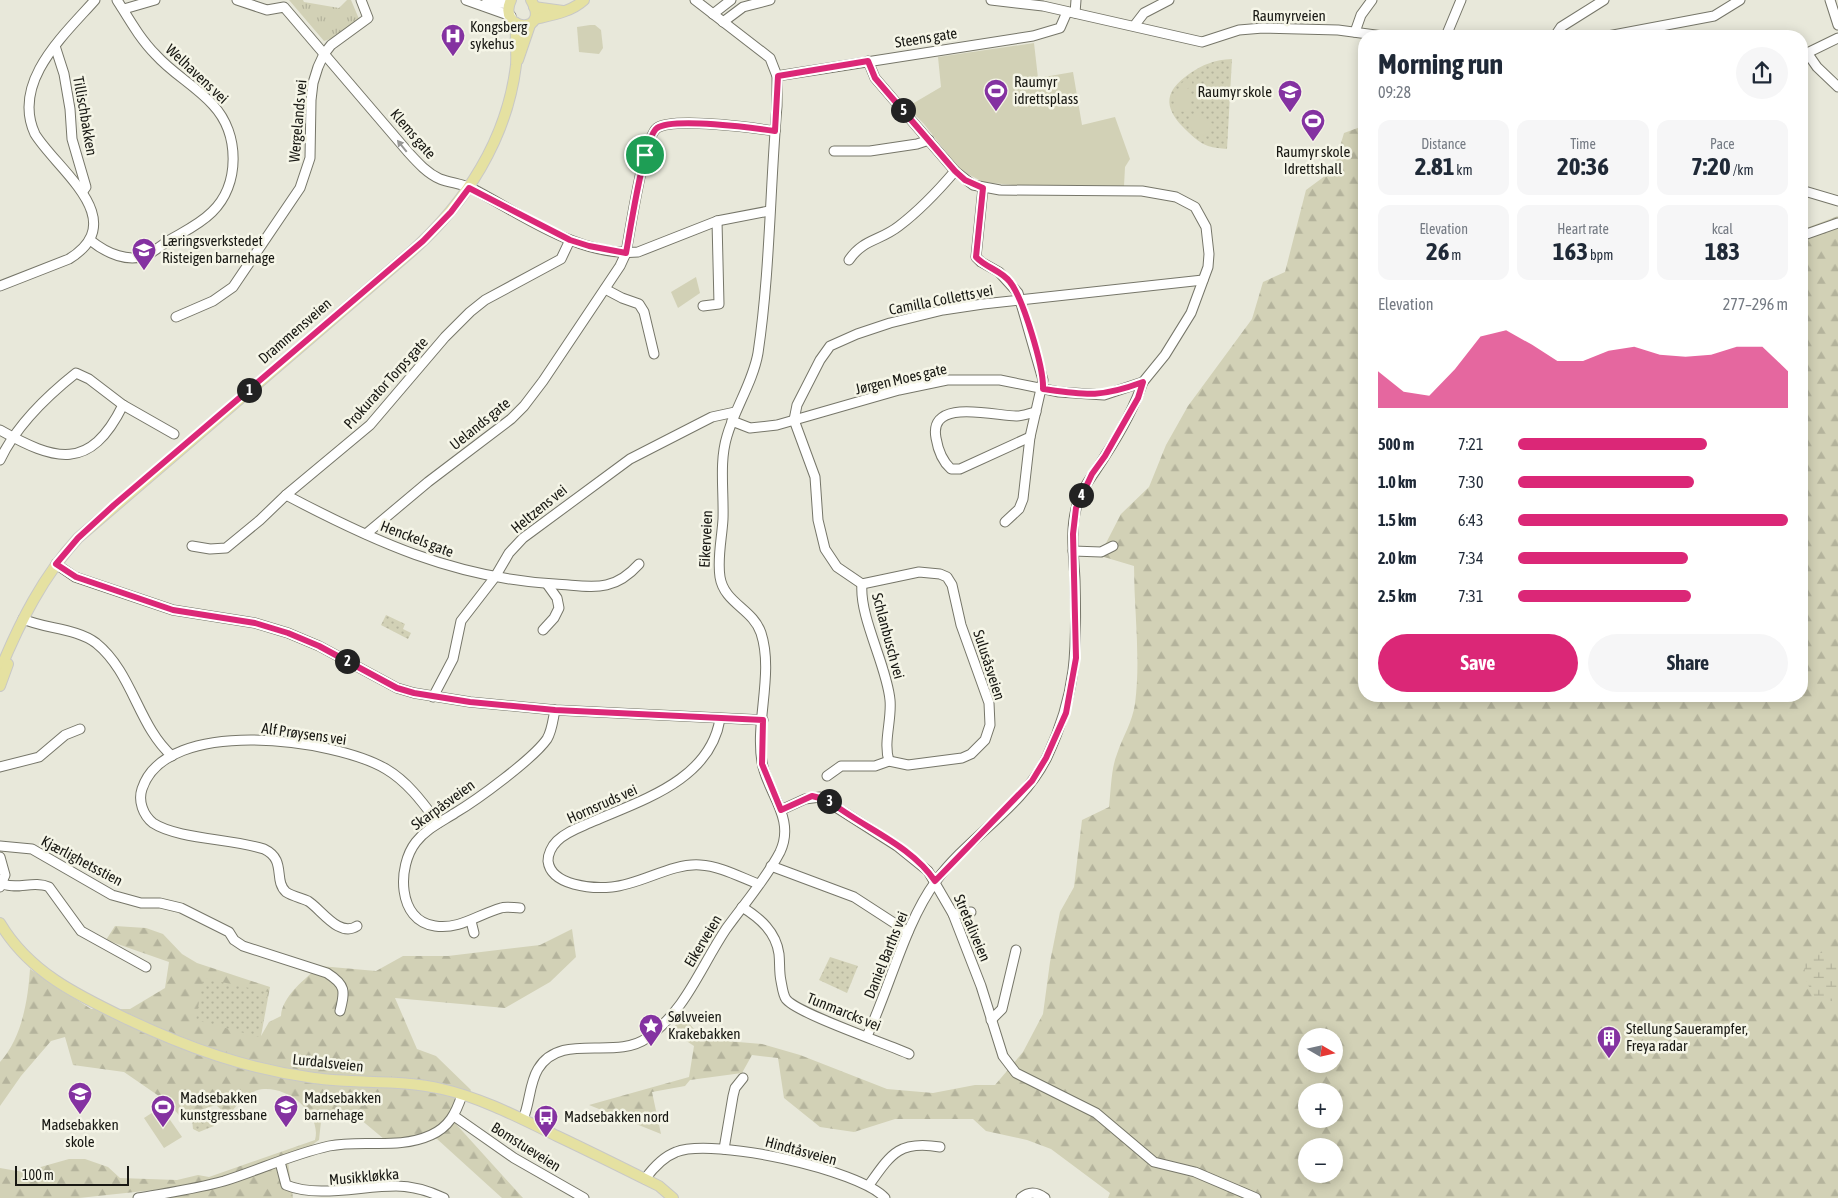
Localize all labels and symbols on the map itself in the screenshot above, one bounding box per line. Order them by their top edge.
street label: Raumyrveien [1252,7,1326,24]
place label: Kongsberg sykehus [470,18,528,52]
hospital icon: Kongsberg sykehus [440,23,466,57]
street label: Steens gate [894,24,958,51]
street label: Welhavens vei [163,40,232,107]
place label: Raumyr idrettsplass [1014,73,1078,107]
street label: Tillischbakken [70,75,101,157]
sports icon: Raumyr idrettsplass [983,78,1009,112]
street label: Wergelands vei [285,79,310,163]
school or university icon: Raumyr skole [1277,79,1303,113]
place label: Raumyr skole [1198,83,1272,100]
pin: 5 [890,98,916,122]
street label: Klems gate [387,105,440,162]
sports icon: Raumyr skole Idrettshall [1300,108,1326,142]
pin [624,134,666,176]
one-way arrow [397,139,408,152]
place label: Raumyr skole Idrettshall [1276,143,1350,177]
place label: Læringsverkstedet Risteigen barnehage [162,232,275,266]
school or university icon: Læringsverkstedet Risteigen barnehage [131,237,157,271]
street label: Camilla Colletts vei [887,281,994,318]
street label: Drammensveien [255,294,335,367]
street label: Prokurator Torps gate [340,333,431,432]
street label: Jørgen Moes gate [853,360,949,397]
pin: 1 [236,378,262,402]
street label: Uelands gate [446,394,513,453]
street label: Heltzens vei [507,481,570,536]
pin: 4 [1068,482,1094,508]
street label: Eikerveien [696,510,716,568]
street label: Henckels gate [378,517,456,560]
street label: Schlanbusch vei [869,591,908,681]
street label: Sulusåsveien [970,628,1009,702]
pin: 2 [334,648,360,674]
street label: Alf Prøysens vei [261,719,348,748]
street label: Skarpåsveien [408,776,478,833]
street label: Hornsruds vei [564,780,640,827]
pin: 3 [816,788,842,814]
street label: Kjærlighetsstien [39,832,126,889]
street label: Stretaliveien [951,892,994,964]
street label: Daniel Barths vei [860,909,911,1001]
street label: Eikerveien [680,912,725,970]
street label: Tunmarcks vei [805,989,884,1034]
place label: Sølvveien Krakebakken [668,1008,741,1042]
place icon: Sølvveien Krakebakken [638,1013,664,1047]
place label: Stellung Sauerampfer, Freya radar [1626,1020,1748,1054]
building icon: Stellung Sauerampfer, Freya radar [1596,1025,1622,1059]
north arrow [1298,1028,1342,1072]
street label: Lurdalsveien [292,1050,364,1075]
school or university icon: Madsebakken skole [67,1081,93,1115]
place label: Madsebakken kunstgressbane [180,1089,267,1123]
place label: Madsebakken barnehage [304,1089,381,1123]
sports icon: Madsebakken kunstgressbane [150,1094,176,1128]
school or university icon: Madsebakken barnehage [273,1094,299,1128]
bus stop icon: Madsebakken nord [533,1104,559,1138]
place label: Madsebakken nord [564,1108,669,1125]
place label: Madsebakken skole [41,1116,119,1150]
street label: Bomstueveien [488,1118,564,1175]
street label: Hindtåsveien [763,1133,839,1168]
scale bar [15,1163,129,1186]
street label: Musikkløkka [328,1165,400,1188]

